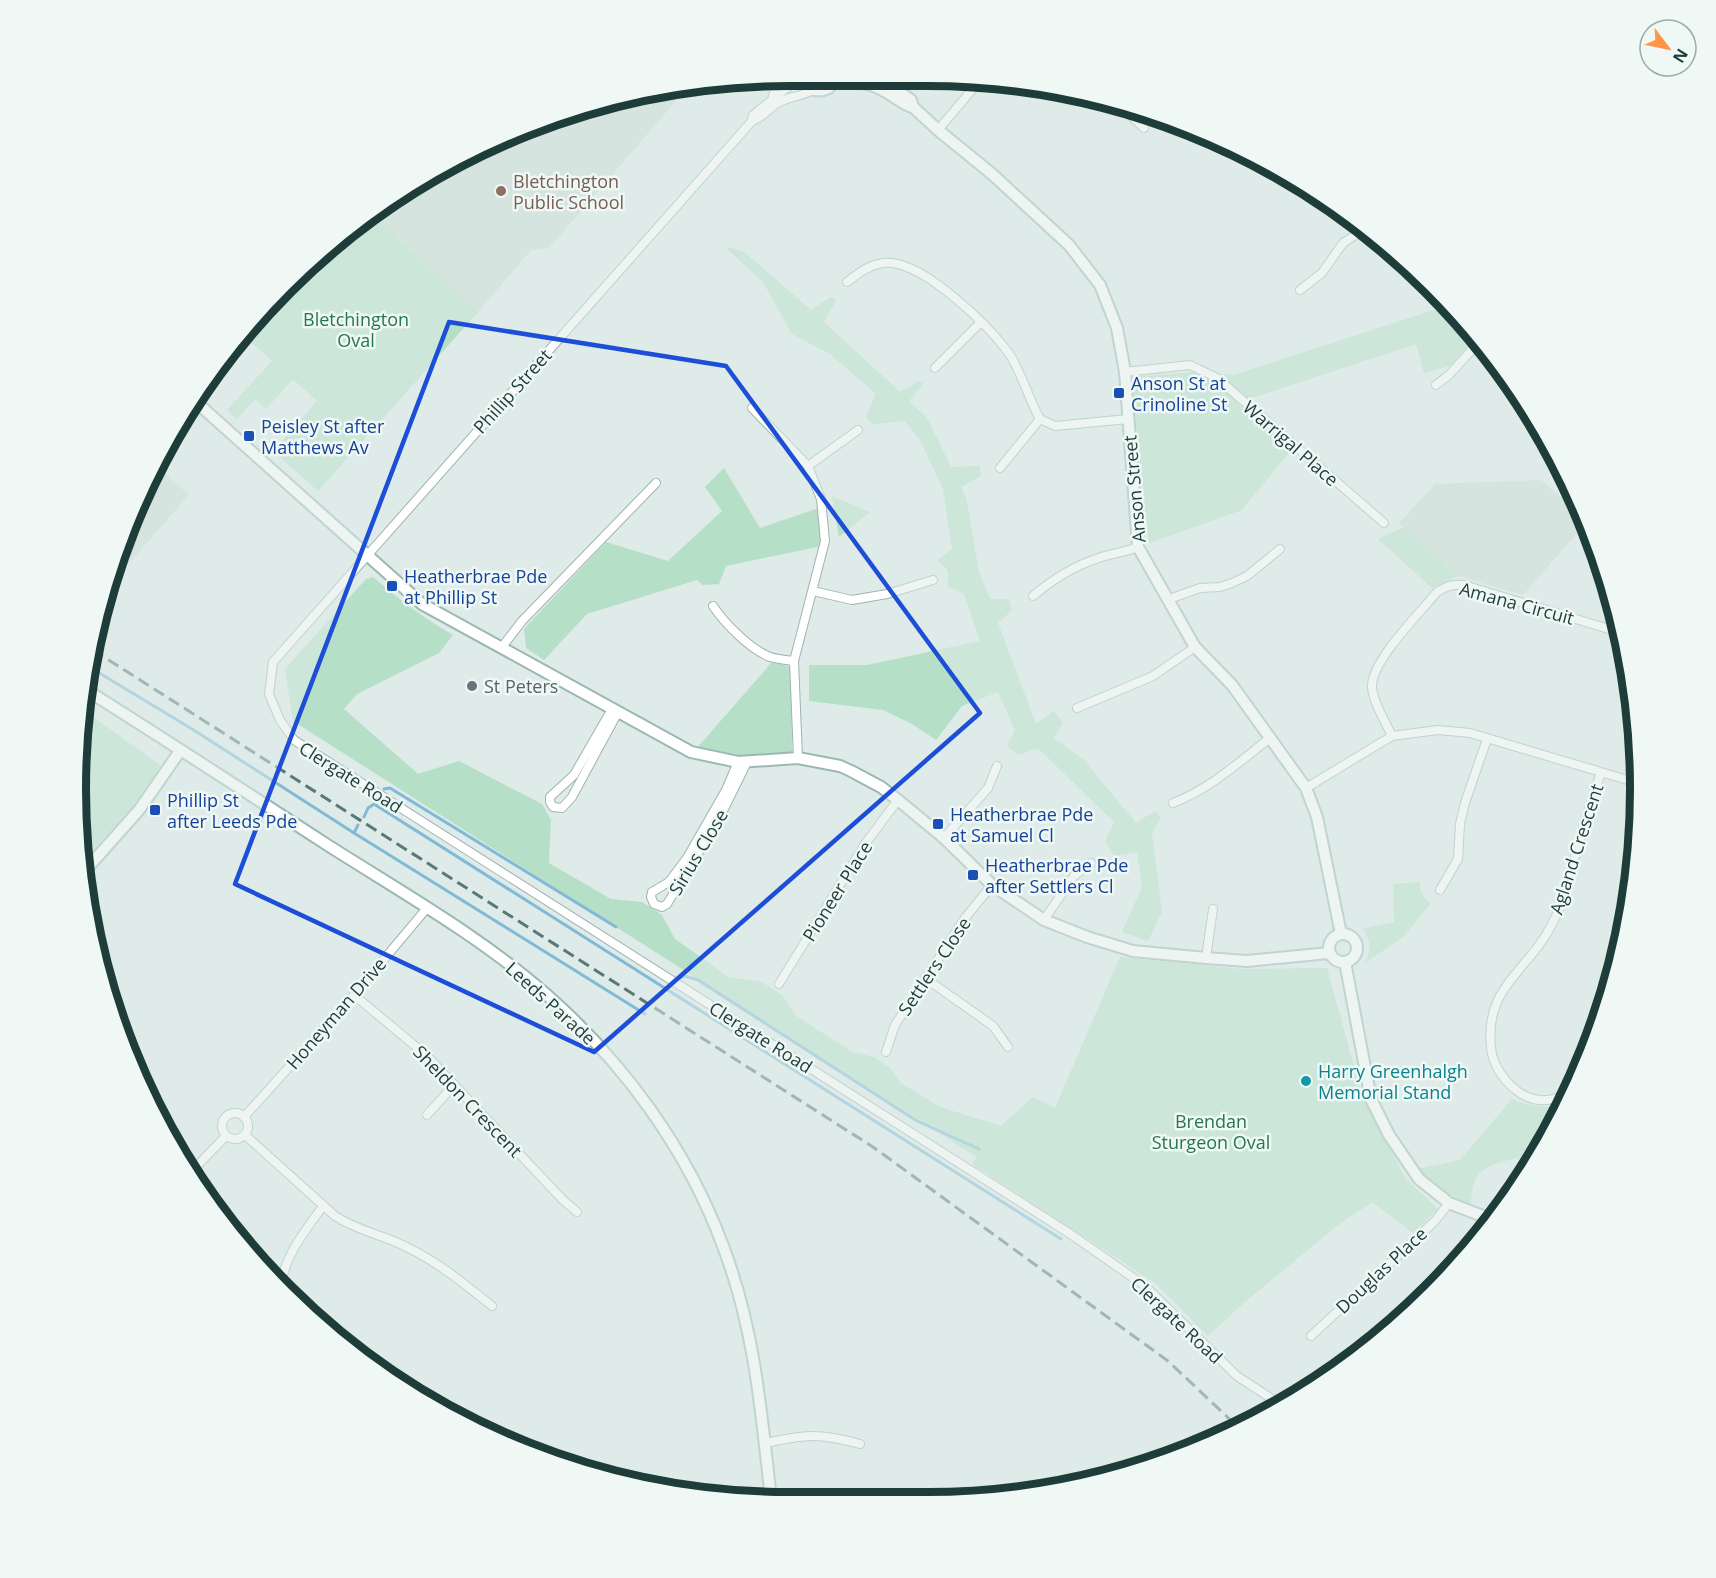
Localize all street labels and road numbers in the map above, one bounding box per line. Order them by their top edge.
street label: Phillip Street [468,344,556,438]
street label: Warrigal Place [1238,395,1344,491]
street label: Anson Street [1117,434,1151,544]
street label: Amana Circuit [1457,576,1577,630]
street label: Clergate Road [295,736,407,818]
street label: Agland Crescent [1544,781,1608,917]
street label: Sirius Close [663,805,733,899]
street label: Pioneer Place [797,836,877,946]
street label: Settlers Close [892,912,976,1020]
street label: Honeyman Drive [281,952,391,1074]
street label: Leeds Parade [501,956,601,1050]
street label: Clergate Road [705,996,817,1078]
street label: Sheldon Crescent [408,1040,528,1162]
street label: Douglas Place [1330,1221,1432,1319]
street label: Clergate Road [1126,1271,1228,1369]

